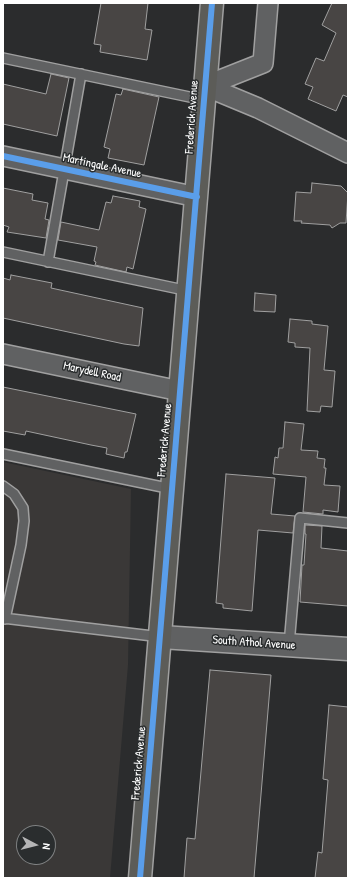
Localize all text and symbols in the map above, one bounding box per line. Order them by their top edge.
street label: Frederick Avenue [182,80,202,154]
street label: Martingale Avenue [61,151,143,181]
street label: Marydell Road [62,359,122,385]
street label: Frederick Avenue [155,403,175,477]
street label: South Athol Avenue [212,633,296,653]
street label: Frederick Avenue [129,726,149,800]
north arrow [16,825,56,865]
text: N [40,843,54,850]

